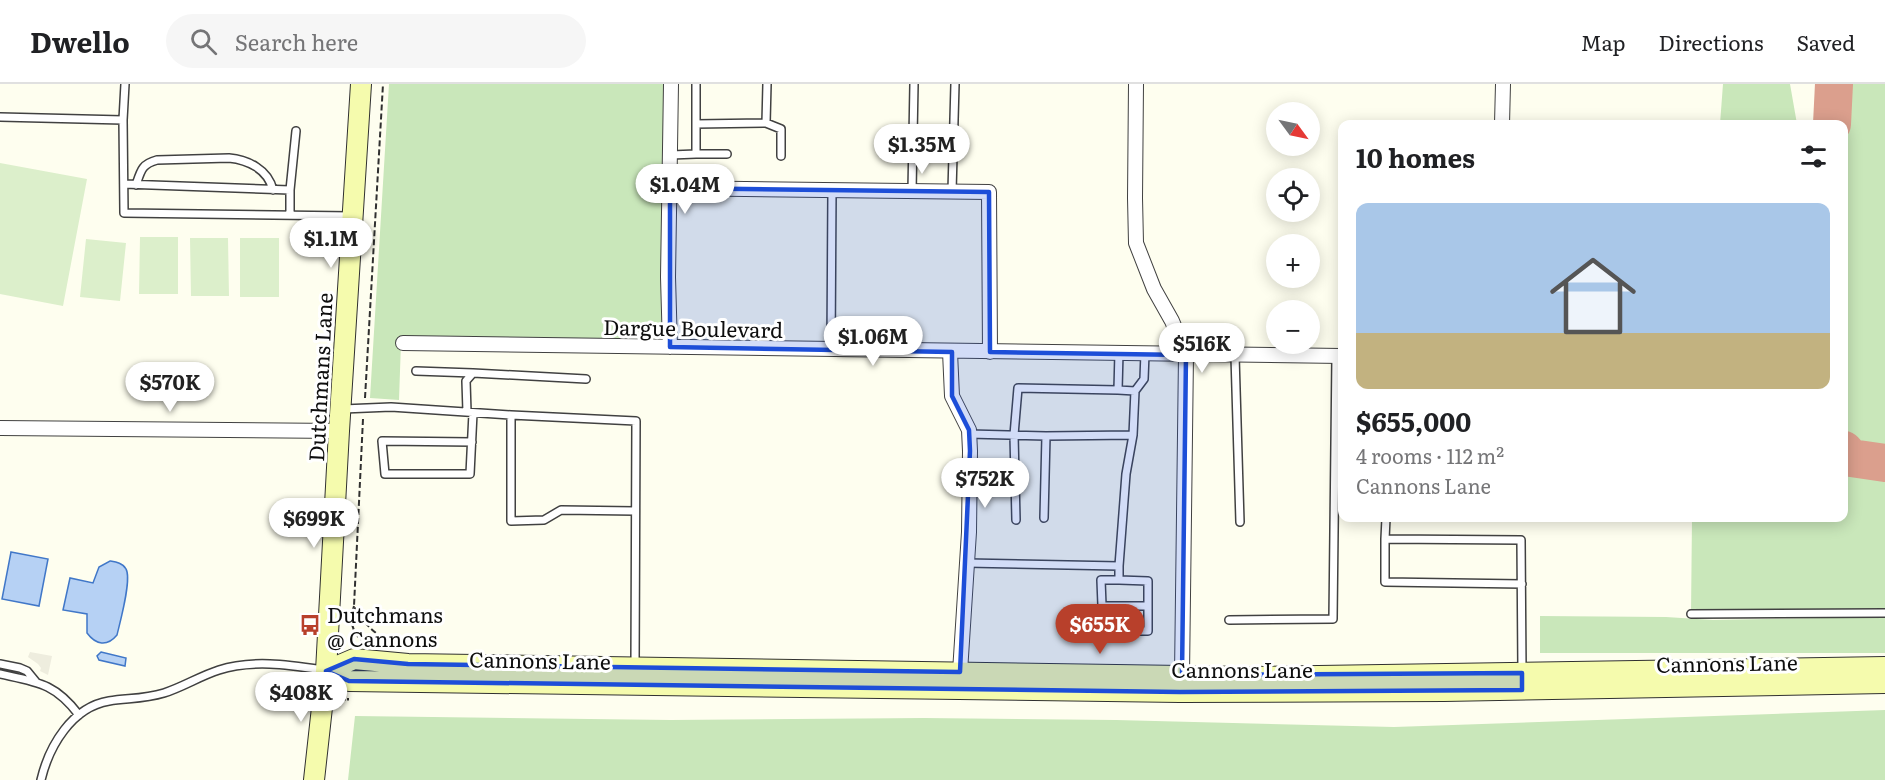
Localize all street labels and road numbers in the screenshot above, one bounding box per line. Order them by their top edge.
street label: Dutchmans Lane [299,292,339,462]
street label: Dargue Boulevard [603,310,783,344]
street label: Cannons Lane [469,642,611,676]
street label: Cannons Lane [1656,645,1798,679]
street label: Cannons Lane [1171,653,1313,684]

